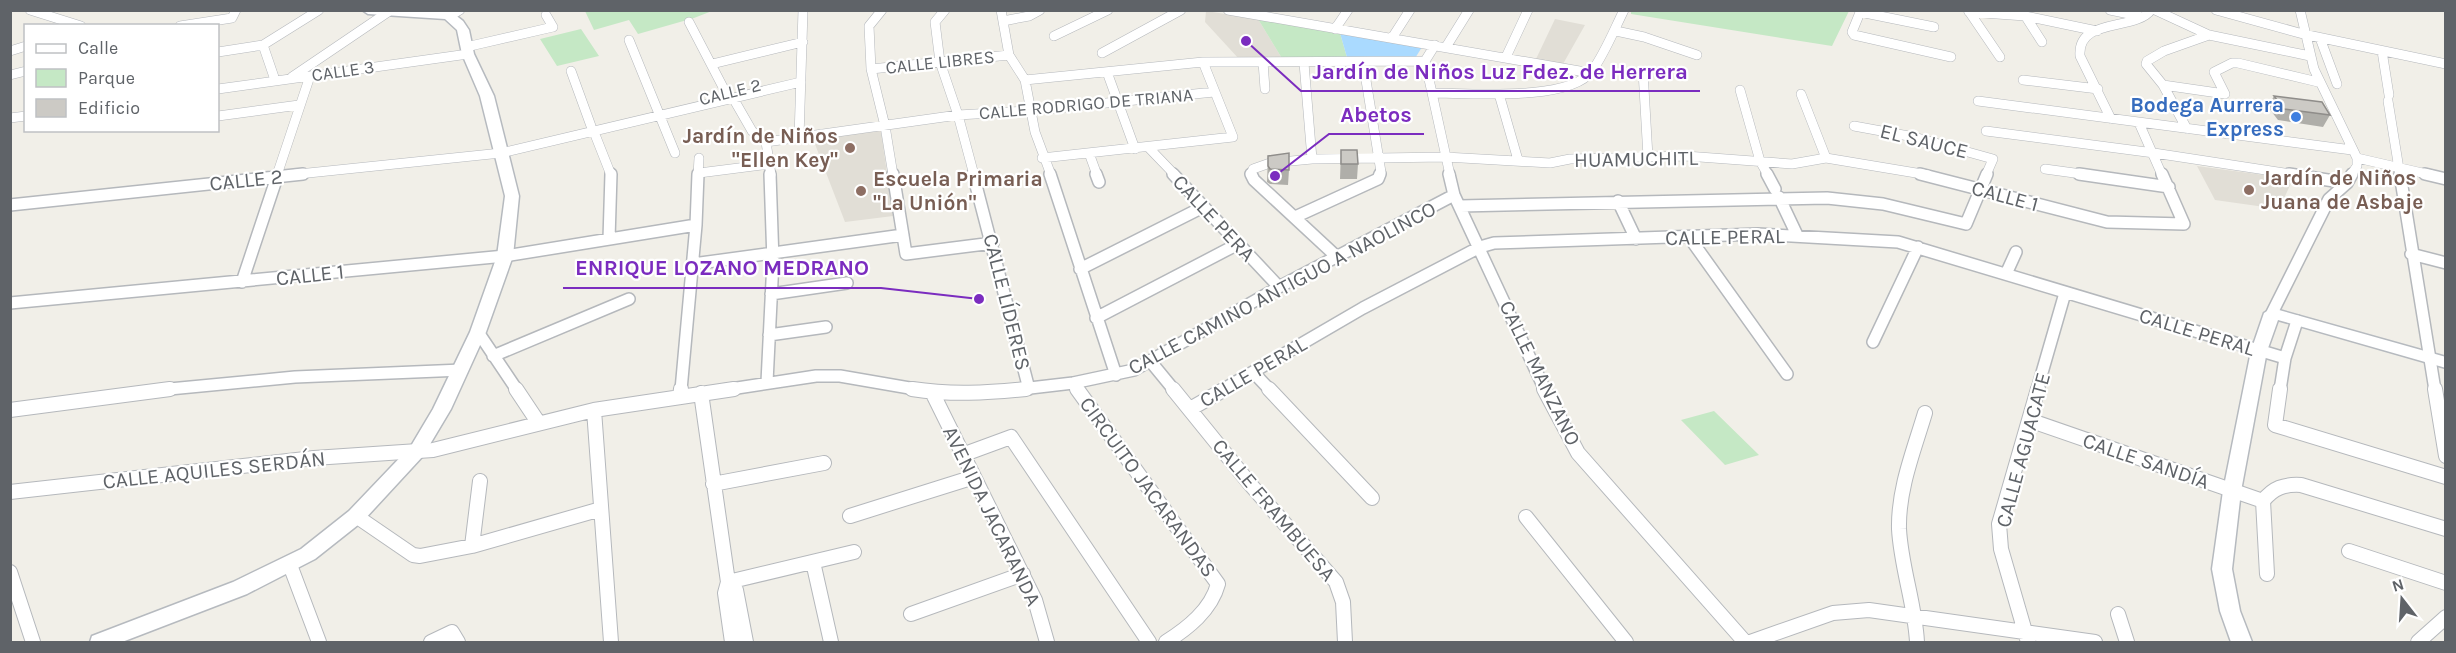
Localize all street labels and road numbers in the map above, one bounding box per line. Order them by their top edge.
street label: CALLE LIBRES [885,45,995,79]
street label: CALLE 3 [310,56,376,86]
street label: CALLE 2 [697,74,763,110]
street label: CALLE RODRIGO DE TRIANA [978,84,1194,124]
street label: EL SAUCE [1878,118,1970,164]
street label: HUAMUCHITL [1574,146,1699,172]
street label: CALLE 2 [208,164,284,196]
street label: CALLE PERA [1168,170,1260,266]
street label: CALLE 1 [1969,176,2041,216]
street label: CALLE CAMINO ANTIGUO A NAOLINCO [1124,196,1440,380]
street label: CALLE PERAL [1665,224,1785,250]
street label: CALLE LÍDERES [978,231,1036,373]
street label: CALLE 1 [275,259,345,291]
street label: CALLE MANZANO [1495,297,1585,449]
street label: CALLE PERAL [2136,303,2258,361]
street label: CALLE PERAL [1195,332,1311,412]
street label: CALLE AGUACATE [1991,370,2055,530]
street label: CIRCUITO JACARANDAS [1075,392,1221,582]
street label: AVENIDA JACARANDA [938,422,1046,610]
street label: CALLE SANDÍA [2080,428,2212,494]
street label: CALLE FRAMBUESA [1207,434,1341,586]
street label: CALLE AQUILES SERDÁN [102,446,326,494]

